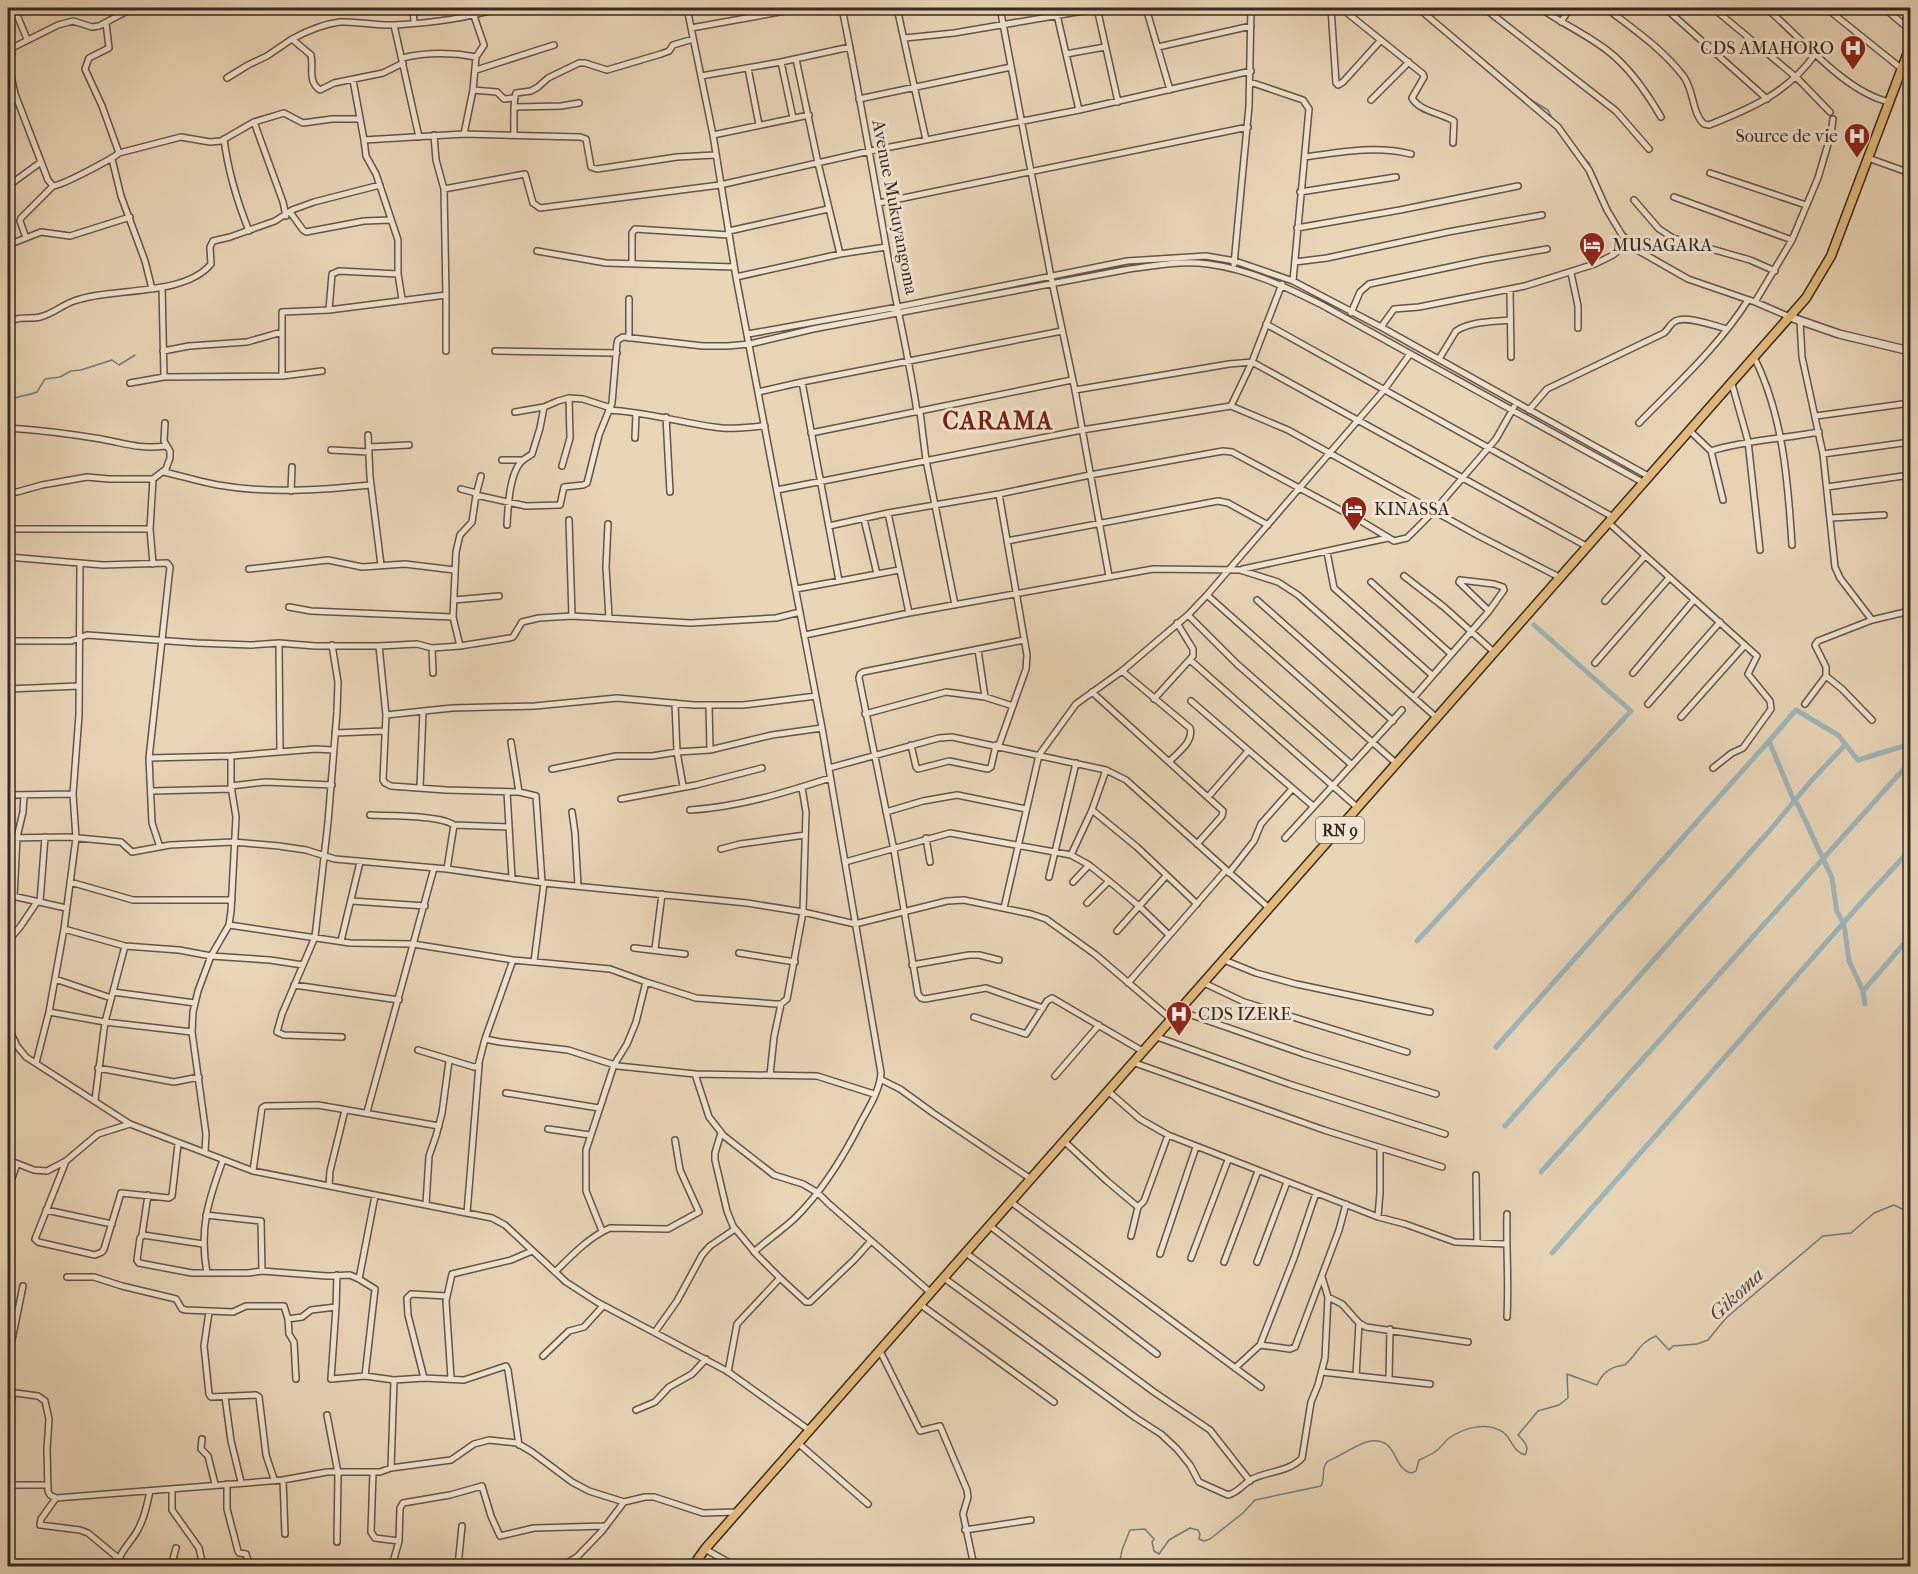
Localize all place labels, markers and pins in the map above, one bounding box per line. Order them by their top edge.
hospital icon: CDS AMAHORO [1838,33,1868,71]
place label: CDS AMAHORO [1700,38,1834,59]
hospital icon: Source de vie [1842,121,1872,159]
place label: Source de vie [1736,126,1838,147]
hotel icon: MUSAGARA [1577,230,1607,268]
place label: MUSAGARA [1612,235,1712,256]
hotel icon: KINASSA [1339,494,1369,532]
place label: KINASSA [1374,499,1450,520]
hospital icon: CDS IZERE [1164,999,1194,1037]
place label: CDS IZERE [1198,1004,1291,1025]

